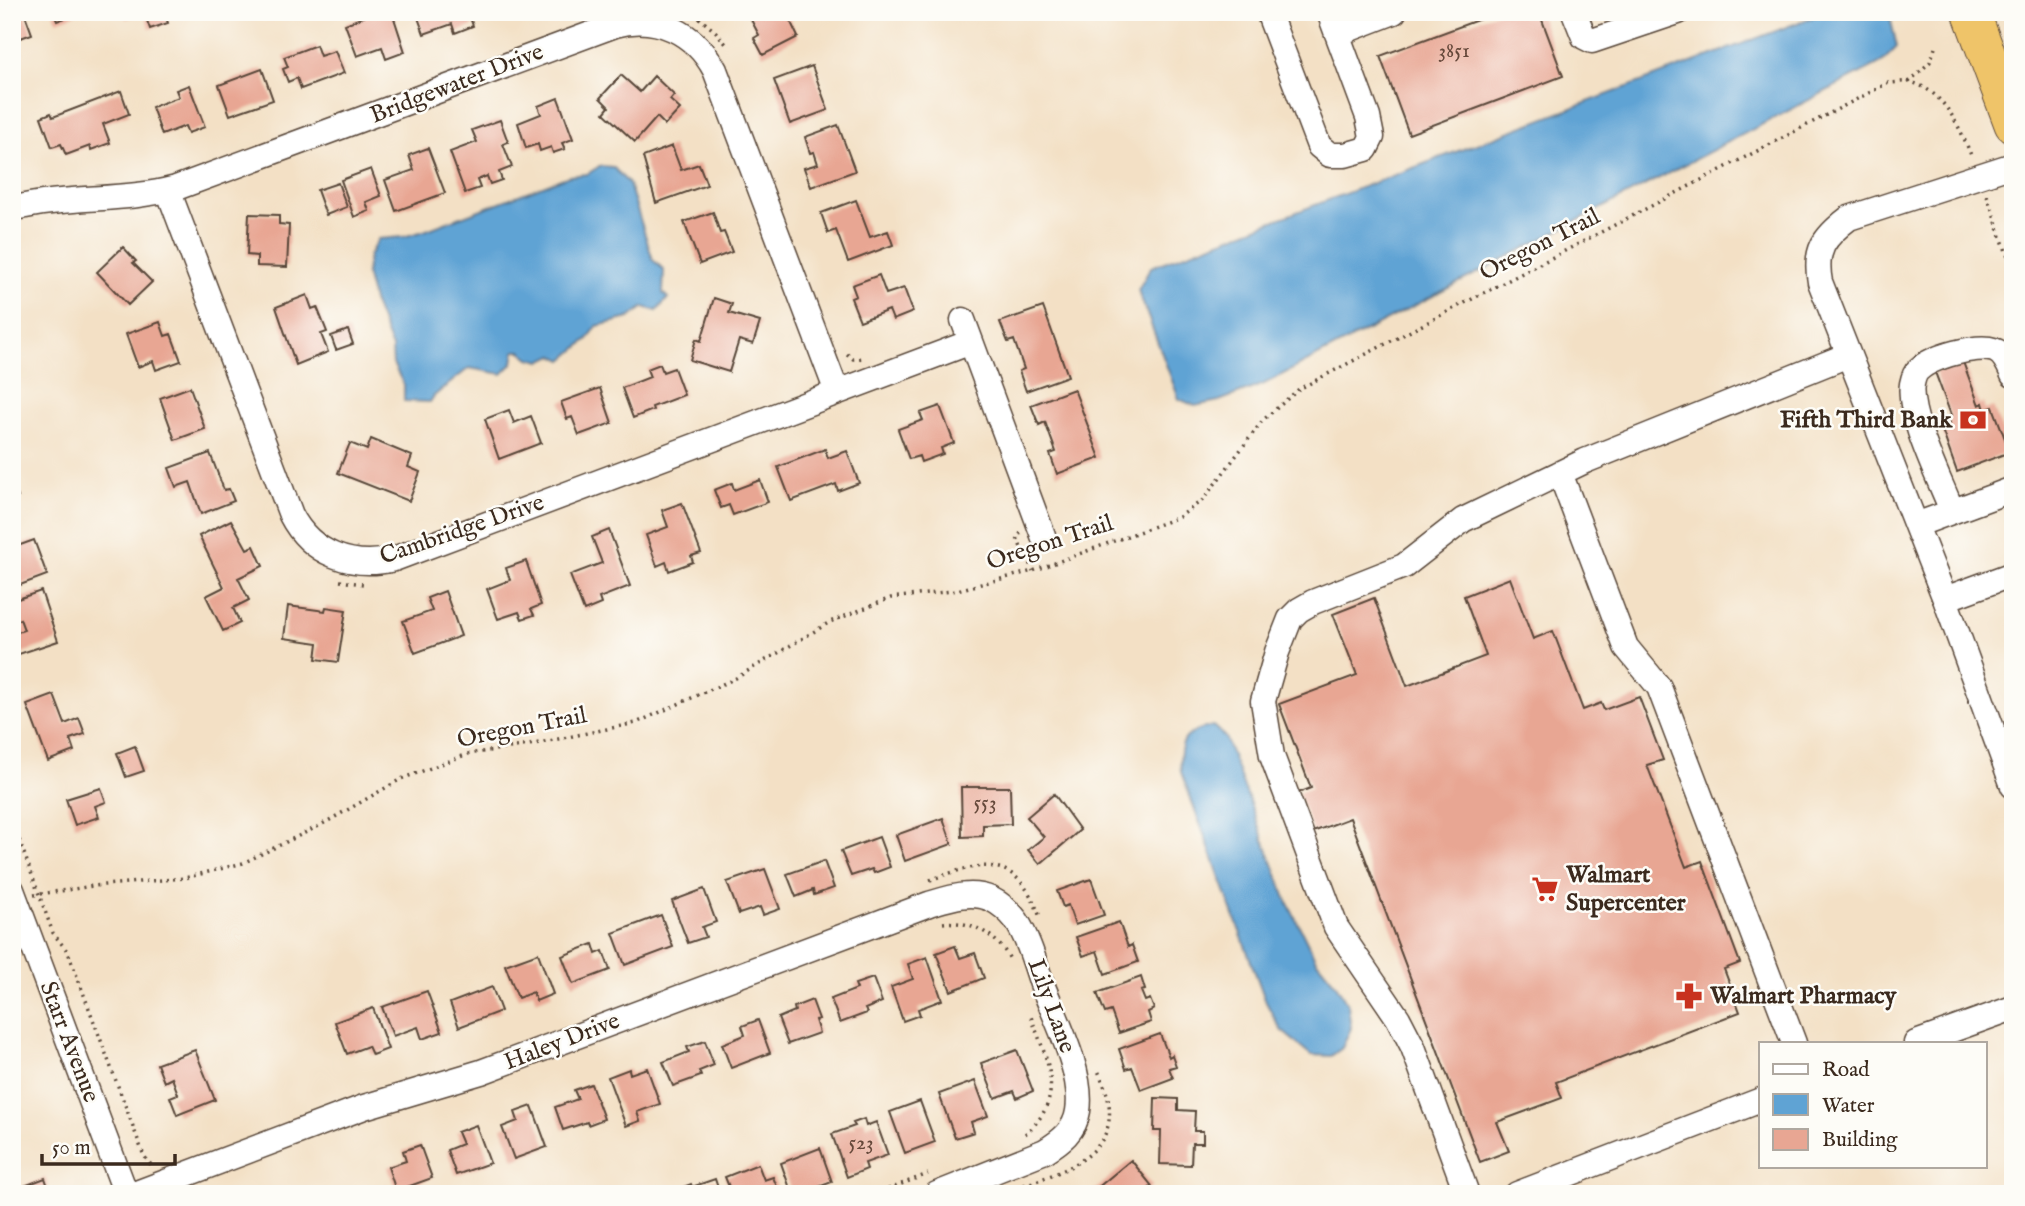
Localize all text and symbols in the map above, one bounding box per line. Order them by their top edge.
street label: Bridgewater Drive [366,37,548,131]
house number: 3851 [1438,38,1470,65]
street label: Oregon Trail [1474,201,1606,289]
place label: Fifth Third Bank [1780,405,1953,436]
bank icon: Fifth Third Bank [1958,405,1988,435]
street label: Cambridge Drive [376,487,548,573]
street label: Oregon Trail [983,508,1118,578]
street label: Oregon Trail [455,700,590,756]
house number: 553 [973,790,997,817]
place label: Walmart Supercenter [1565,860,1686,919]
supermarket icon: Walmart Supercenter [1530,874,1560,904]
street label: Lily Lane [1020,955,1082,1057]
street label: Starr Avenue [32,977,106,1107]
pharmacy icon: Walmart Pharmacy [1674,981,1704,1011]
place label: Walmart Pharmacy [1709,981,1898,1012]
street label: Haley Drive [500,1006,624,1078]
legend [1759,1042,1986,1168]
text: Road [1822,1057,1870,1084]
text: Water [1822,1093,1875,1120]
scale bar [42,1122,175,1166]
text: Building [1822,1127,1898,1154]
house number: 523 [848,1130,874,1157]
text: 50 m [52,1135,91,1162]

